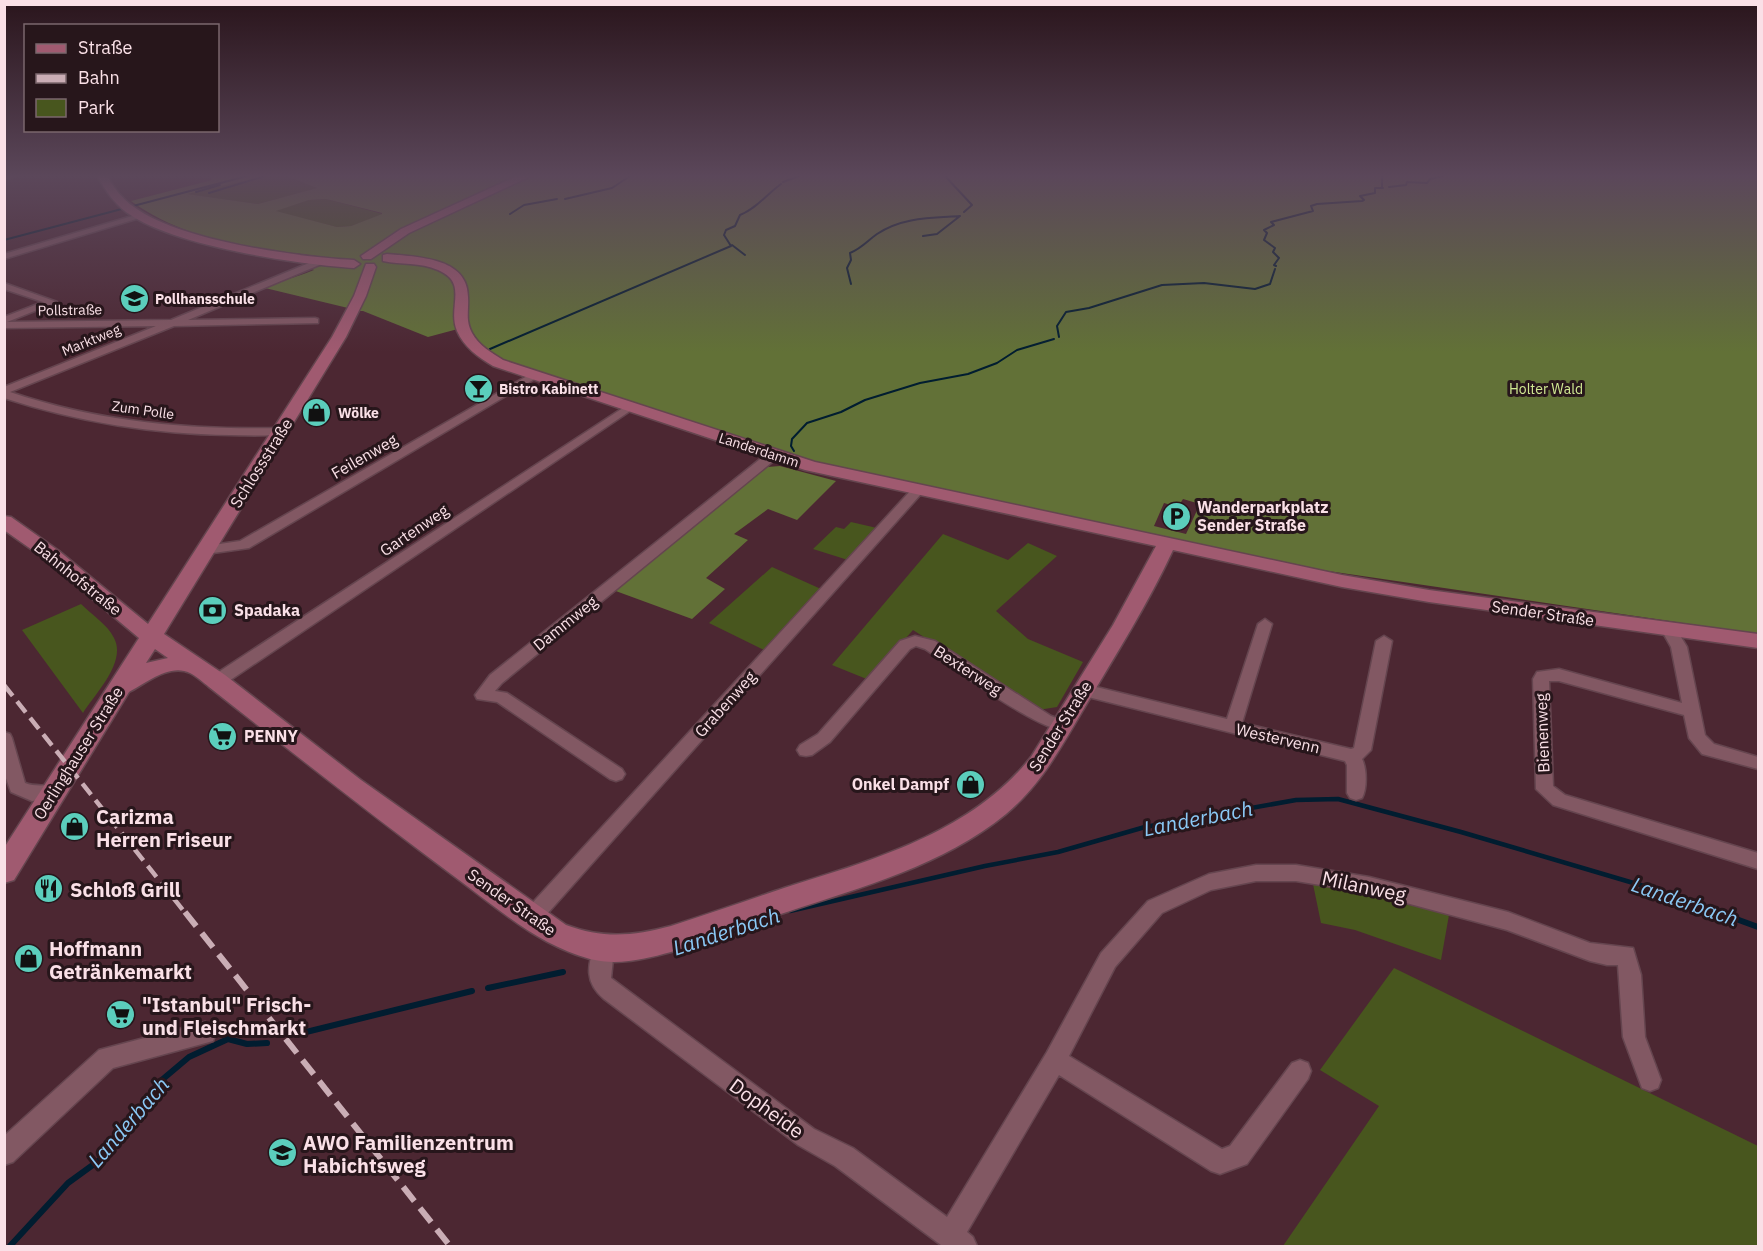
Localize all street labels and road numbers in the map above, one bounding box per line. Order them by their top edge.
street label: Pollstraße [38,300,103,320]
street label: Marktweg [59,320,124,360]
street label: Zum Polle [111,397,176,423]
street label: Schlossstraße [226,414,297,511]
street label: Feilenweg [327,429,401,483]
street label: Landerdamm [717,429,801,471]
street label: Gartenweg [376,499,453,560]
street label: Bahnhofstraße [30,537,126,620]
street label: Dammweg [529,591,601,655]
street label: Sender Straße [1491,596,1596,630]
street label: Bexterweg [930,641,1006,700]
street label: Grabenweg [690,666,760,741]
street label: Sender Straße [1024,677,1096,775]
street label: Oerlinghauser Straße [29,683,127,823]
street label: Bienenweg [1531,692,1553,773]
street label: Westervenn [1234,719,1322,757]
street label: Sender Straße [464,864,560,940]
street label: Milanweg [1319,864,1409,908]
street label: Dopheide [724,1072,810,1144]

